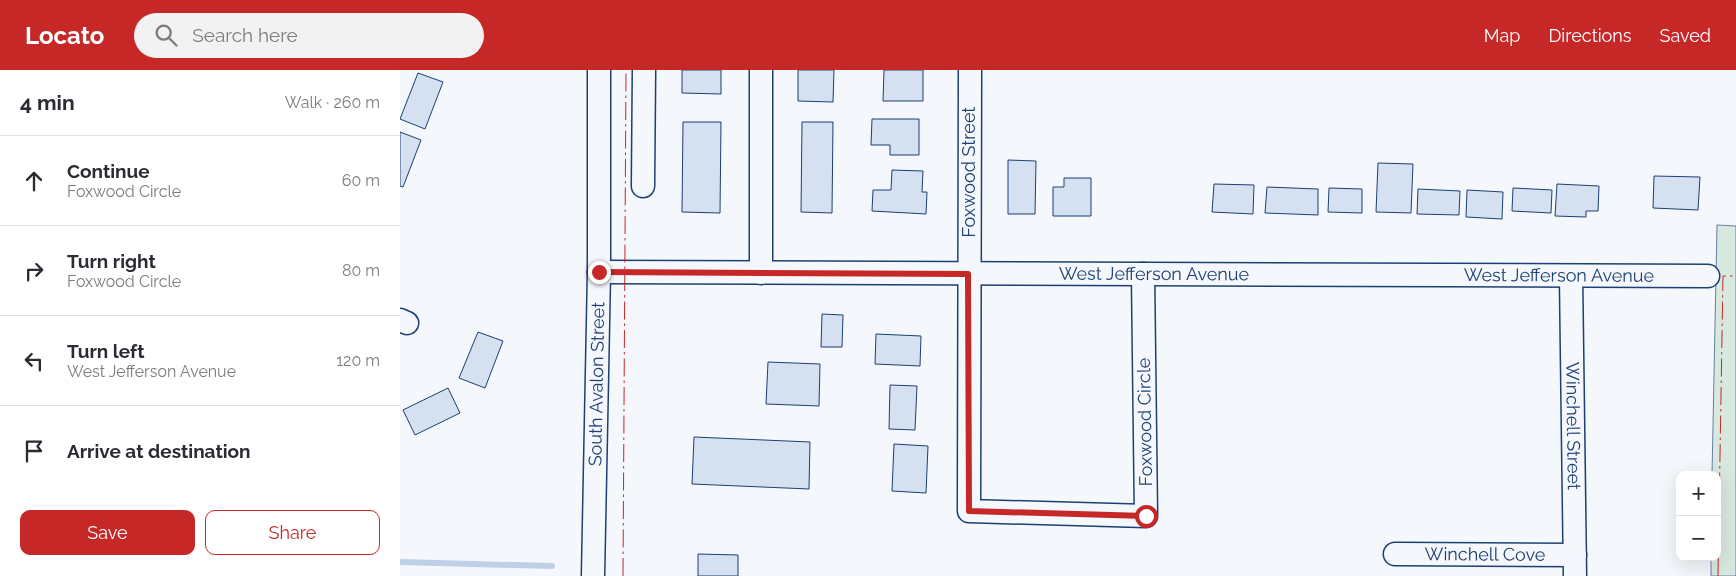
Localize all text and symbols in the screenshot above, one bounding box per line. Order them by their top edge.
search box [134,13,484,58]
text: Locato [25,21,104,50]
icon: search [152,21,180,49]
text: Search here [192,24,298,46]
text: Map [1484,25,1520,46]
text: Directions [1548,25,1632,46]
text: Saved [1660,25,1711,46]
text: 4 min [20,90,75,115]
text: Walk · 260 m [285,93,380,112]
street label: Foxwood Street [958,107,979,237]
text: Continue [67,160,150,182]
icon: ahead [20,167,48,195]
text: 60 m [342,171,380,190]
text: Foxwood Circle [67,182,181,201]
text: Turn right [67,250,156,272]
icon: right [20,257,48,285]
text: 80 m [342,261,380,280]
route end [588,261,611,284]
street label: West Jefferson Avenue [1059,263,1250,284]
street label: West Jefferson Avenue [1464,264,1655,286]
text: Foxwood Circle [67,272,181,291]
street label: South Avalon Street [584,302,608,466]
text: Turn left [67,340,144,362]
icon: left [20,347,48,375]
text: 120 m [336,351,380,370]
street label: Foxwood Circle [1133,357,1156,486]
text: West Jefferson Avenue [67,362,236,381]
street label: Winchell Street [1562,362,1585,490]
icon: arrive [20,437,48,465]
text: Arrive at destination [67,440,251,462]
map controls [1676,471,1721,561]
button: + [1676,471,1721,516]
route start [1135,505,1158,528]
button: Save [20,510,195,555]
button: Share [205,510,380,555]
button: − [1676,516,1721,561]
street label: Winchell Cove [1425,543,1546,565]

